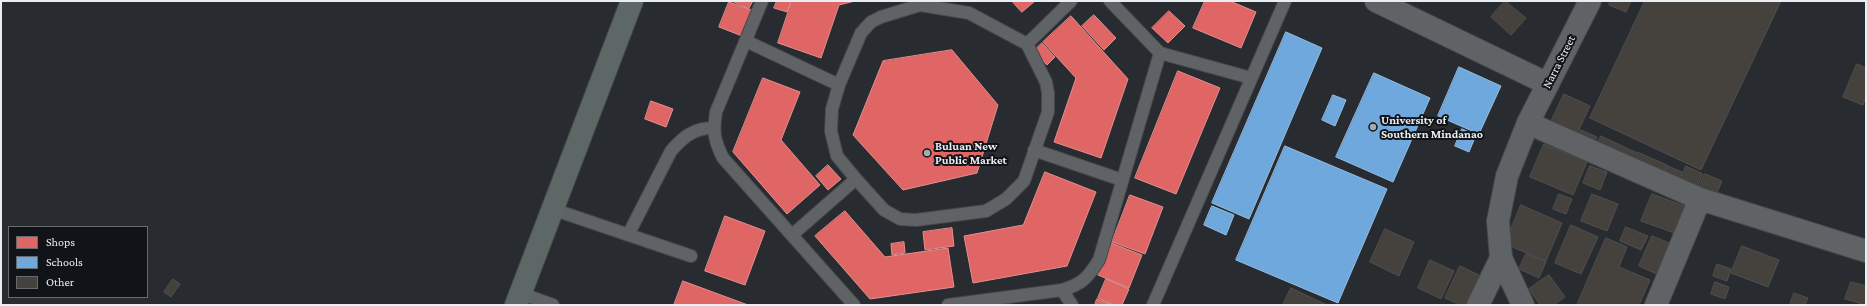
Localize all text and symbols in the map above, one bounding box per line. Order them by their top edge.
street label: Narra Street [1540,33,1578,91]
place label: University of Southern Mindanao [1381,113,1483,141]
marker: University of Southern Mindanao [1368,122,1378,132]
place label: Buluan New Public Market [935,139,1007,167]
marker: Buluan New Public Market [922,148,932,158]
legend [8,226,148,298]
text: Shops [46,235,75,249]
text: Schools [46,255,83,269]
text: Other [46,275,74,289]

